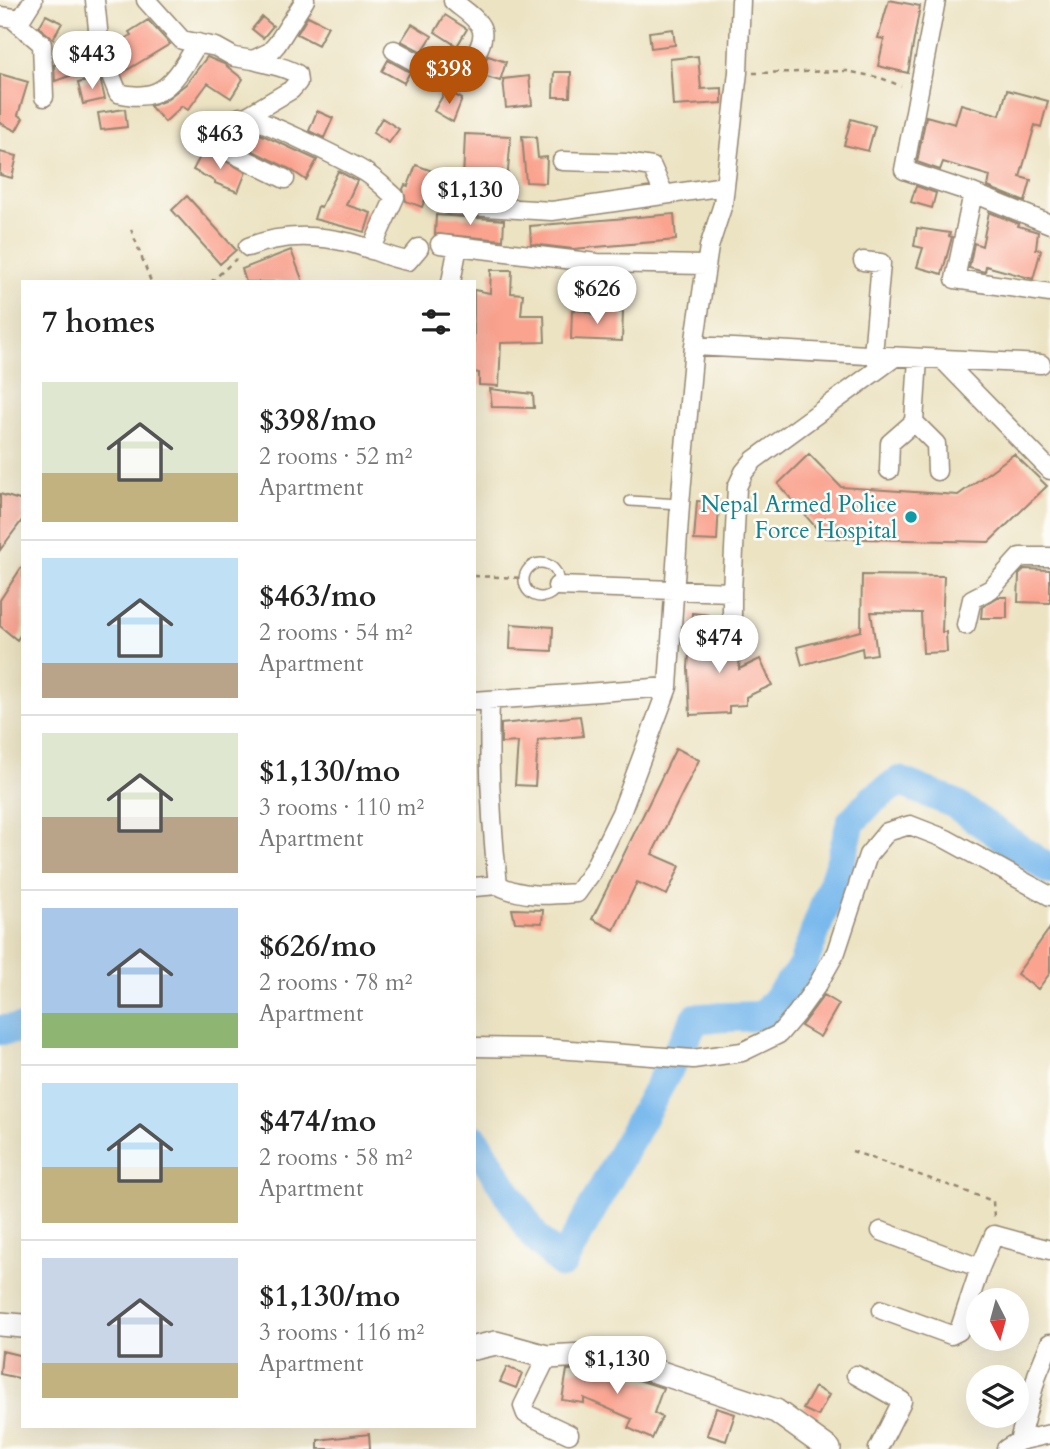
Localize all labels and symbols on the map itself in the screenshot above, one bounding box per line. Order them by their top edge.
pin: $443 [51,32,133,91]
pin: $398 [408,46,490,106]
pin: $463 [179,111,261,171]
pin: $1,130 [413,168,527,227]
pin: $626 [556,266,638,326]
place label: Nepal Armed Police Force Hospital [700,489,897,546]
marker: Nepal Armed Police Force Hospital [903,509,919,525]
pin: $474 [678,616,760,675]
north arrow [966,1288,1029,1351]
pin: $1,130 [560,1336,674,1396]

